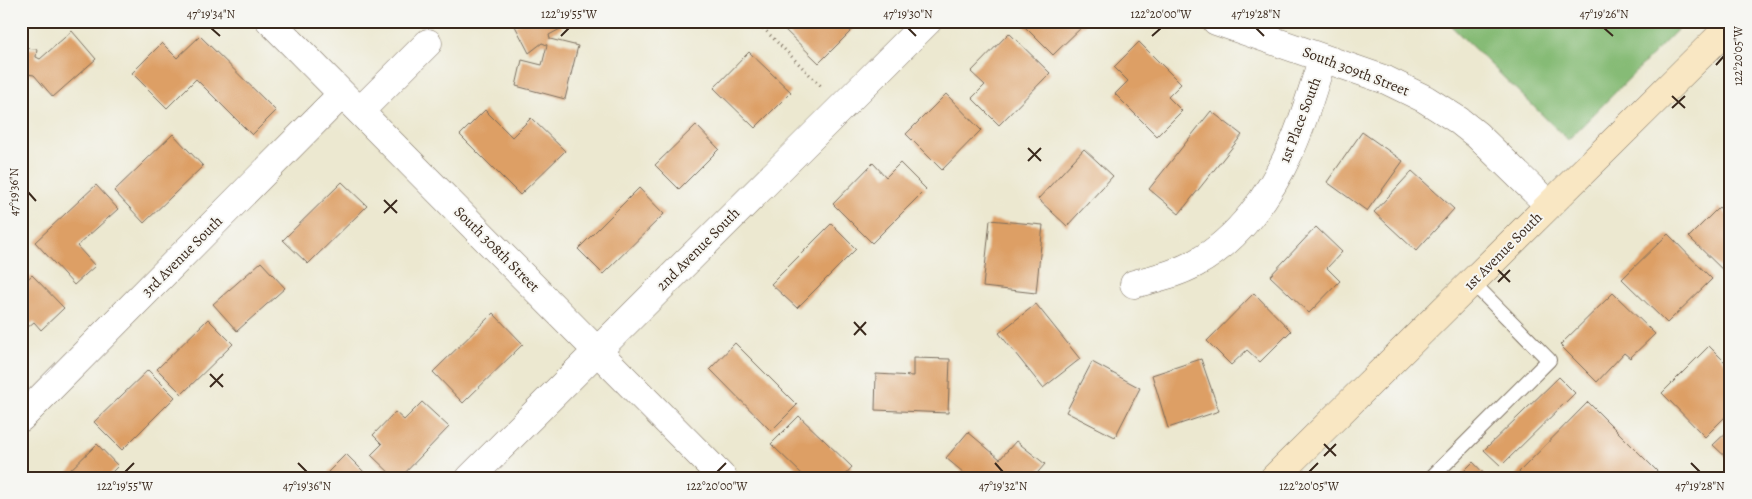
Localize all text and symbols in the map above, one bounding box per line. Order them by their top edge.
text: 47°19'34"N [187,6,236,22]
text: 122°19'55"W [541,6,598,22]
text: 47°19'30"N [883,6,933,22]
text: 122°20'00"W [1131,6,1192,22]
text: 47°19'28"N [1231,6,1281,22]
text: 47°19'26"N [1579,6,1629,22]
text: 122°20'05"W [1730,25,1746,86]
street label: South 309th Street [1300,41,1412,101]
street label: 1st Place South [1275,74,1325,166]
text: 47°19'36"N [6,167,22,216]
street label: South 308th Street [450,202,544,296]
street label: 2nd Avenue South [652,203,744,295]
street label: 1st Avenue South [1460,208,1546,294]
street label: 3rd Avenue South [137,211,227,301]
text: 122°19'55"W [97,478,154,494]
text: 47°19'36"N [283,478,332,494]
text: 122°20'00"W [687,478,748,494]
text: 47°19'32"N [979,478,1028,494]
text: 122°20'05"W [1279,478,1340,494]
text: 47°19'28"N [1675,478,1725,494]

